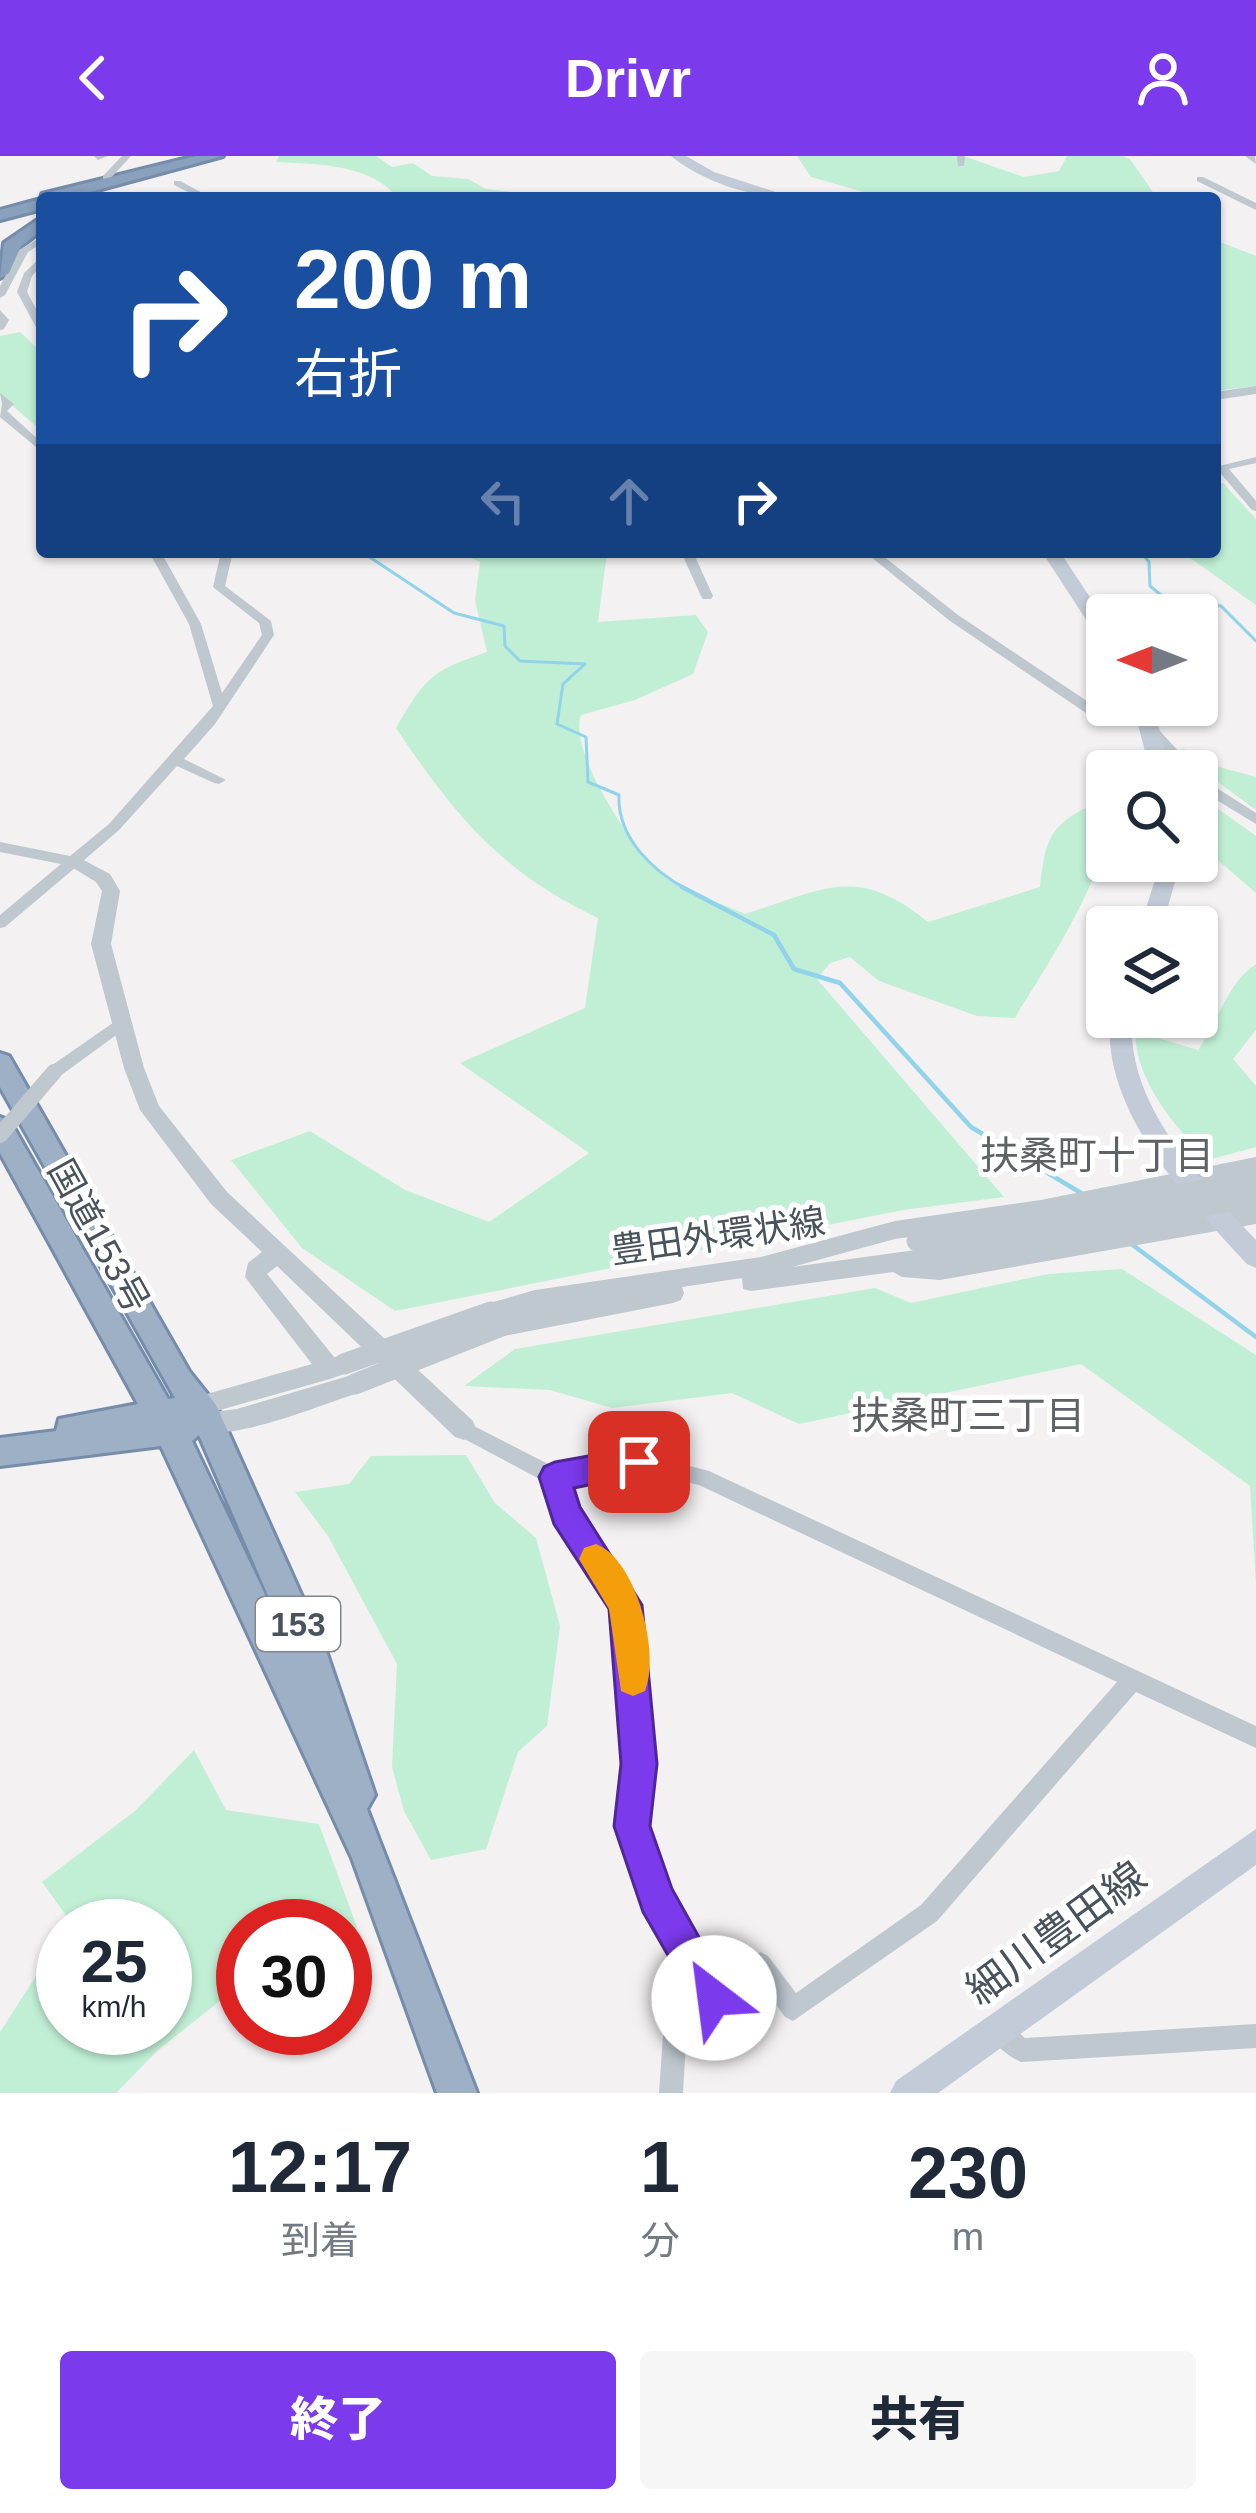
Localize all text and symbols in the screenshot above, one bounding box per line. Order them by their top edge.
icon: back [60,45,126,111]
icon: person [1130,45,1196,111]
text: Drivr [565,48,691,108]
text: 200 m [294,232,532,326]
icon: right [96,240,252,396]
text: 右折 [294,344,402,404]
icon: left [470,468,536,534]
icon: ahead [596,468,662,534]
icon: right [722,468,788,534]
north arrow [1086,594,1218,726]
map controls [1086,594,1218,1038]
button: search [1086,750,1218,882]
button: layers [1086,906,1218,1038]
district label: 扶桑町十丁目 [980,1134,1214,1177]
street label: 国道153号 [40,1153,158,1319]
street label: 豊田外環状線 [608,1201,828,1271]
district label: 扶桑町三丁目 [851,1394,1085,1437]
pin [588,1411,690,1513]
icon: arrive [606,1429,672,1495]
road number: 153 [256,1597,340,1651]
street label: 細川豊田線 [957,1852,1155,2014]
speed limit sign: 30 [216,1899,372,2055]
text: 25 [81,1928,147,1995]
position arrow [651,1935,777,2061]
text: km/h [81,1990,147,2023]
text: 12:17 [228,2127,412,2207]
text: 1 [640,2127,680,2207]
text: 230 [908,2133,1028,2213]
text: m [952,2215,984,2258]
text: 到着 [281,2219,359,2262]
text: 分 [640,2219,680,2262]
button: 終了 [60,2351,616,2489]
button: 共有 [640,2351,1196,2489]

